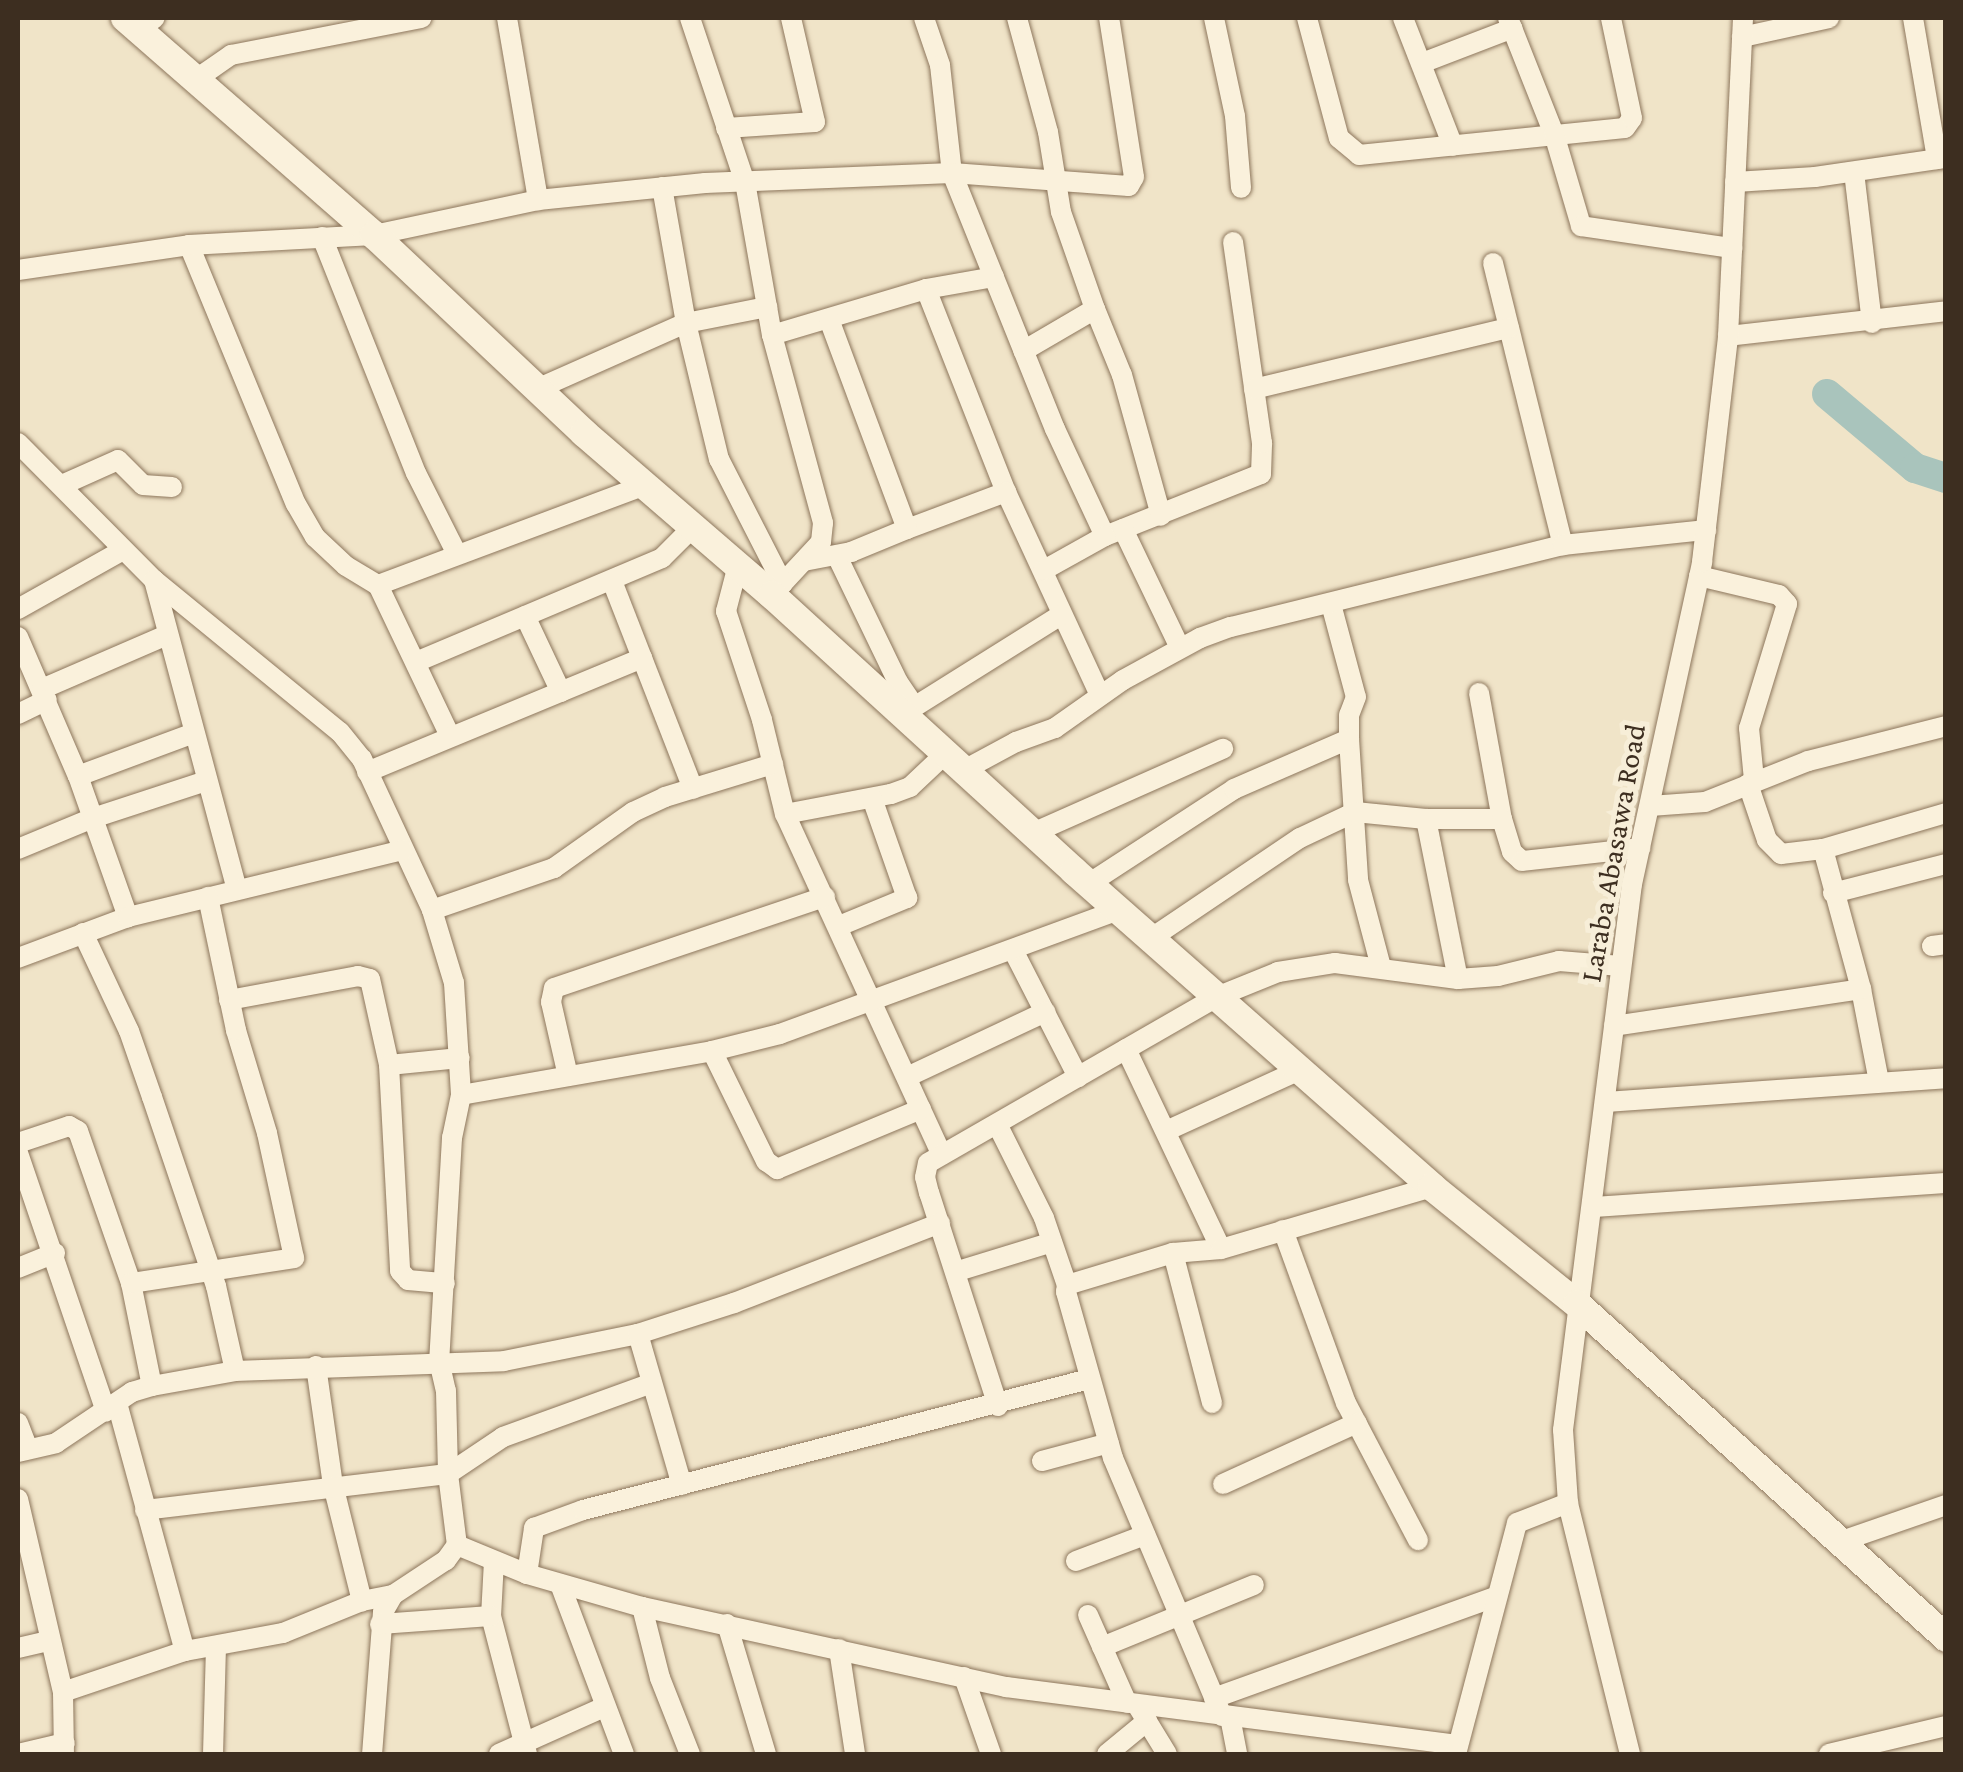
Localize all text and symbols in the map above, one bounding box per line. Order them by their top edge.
street label: Laraba Abasawa Road [1573,721,1653,985]

